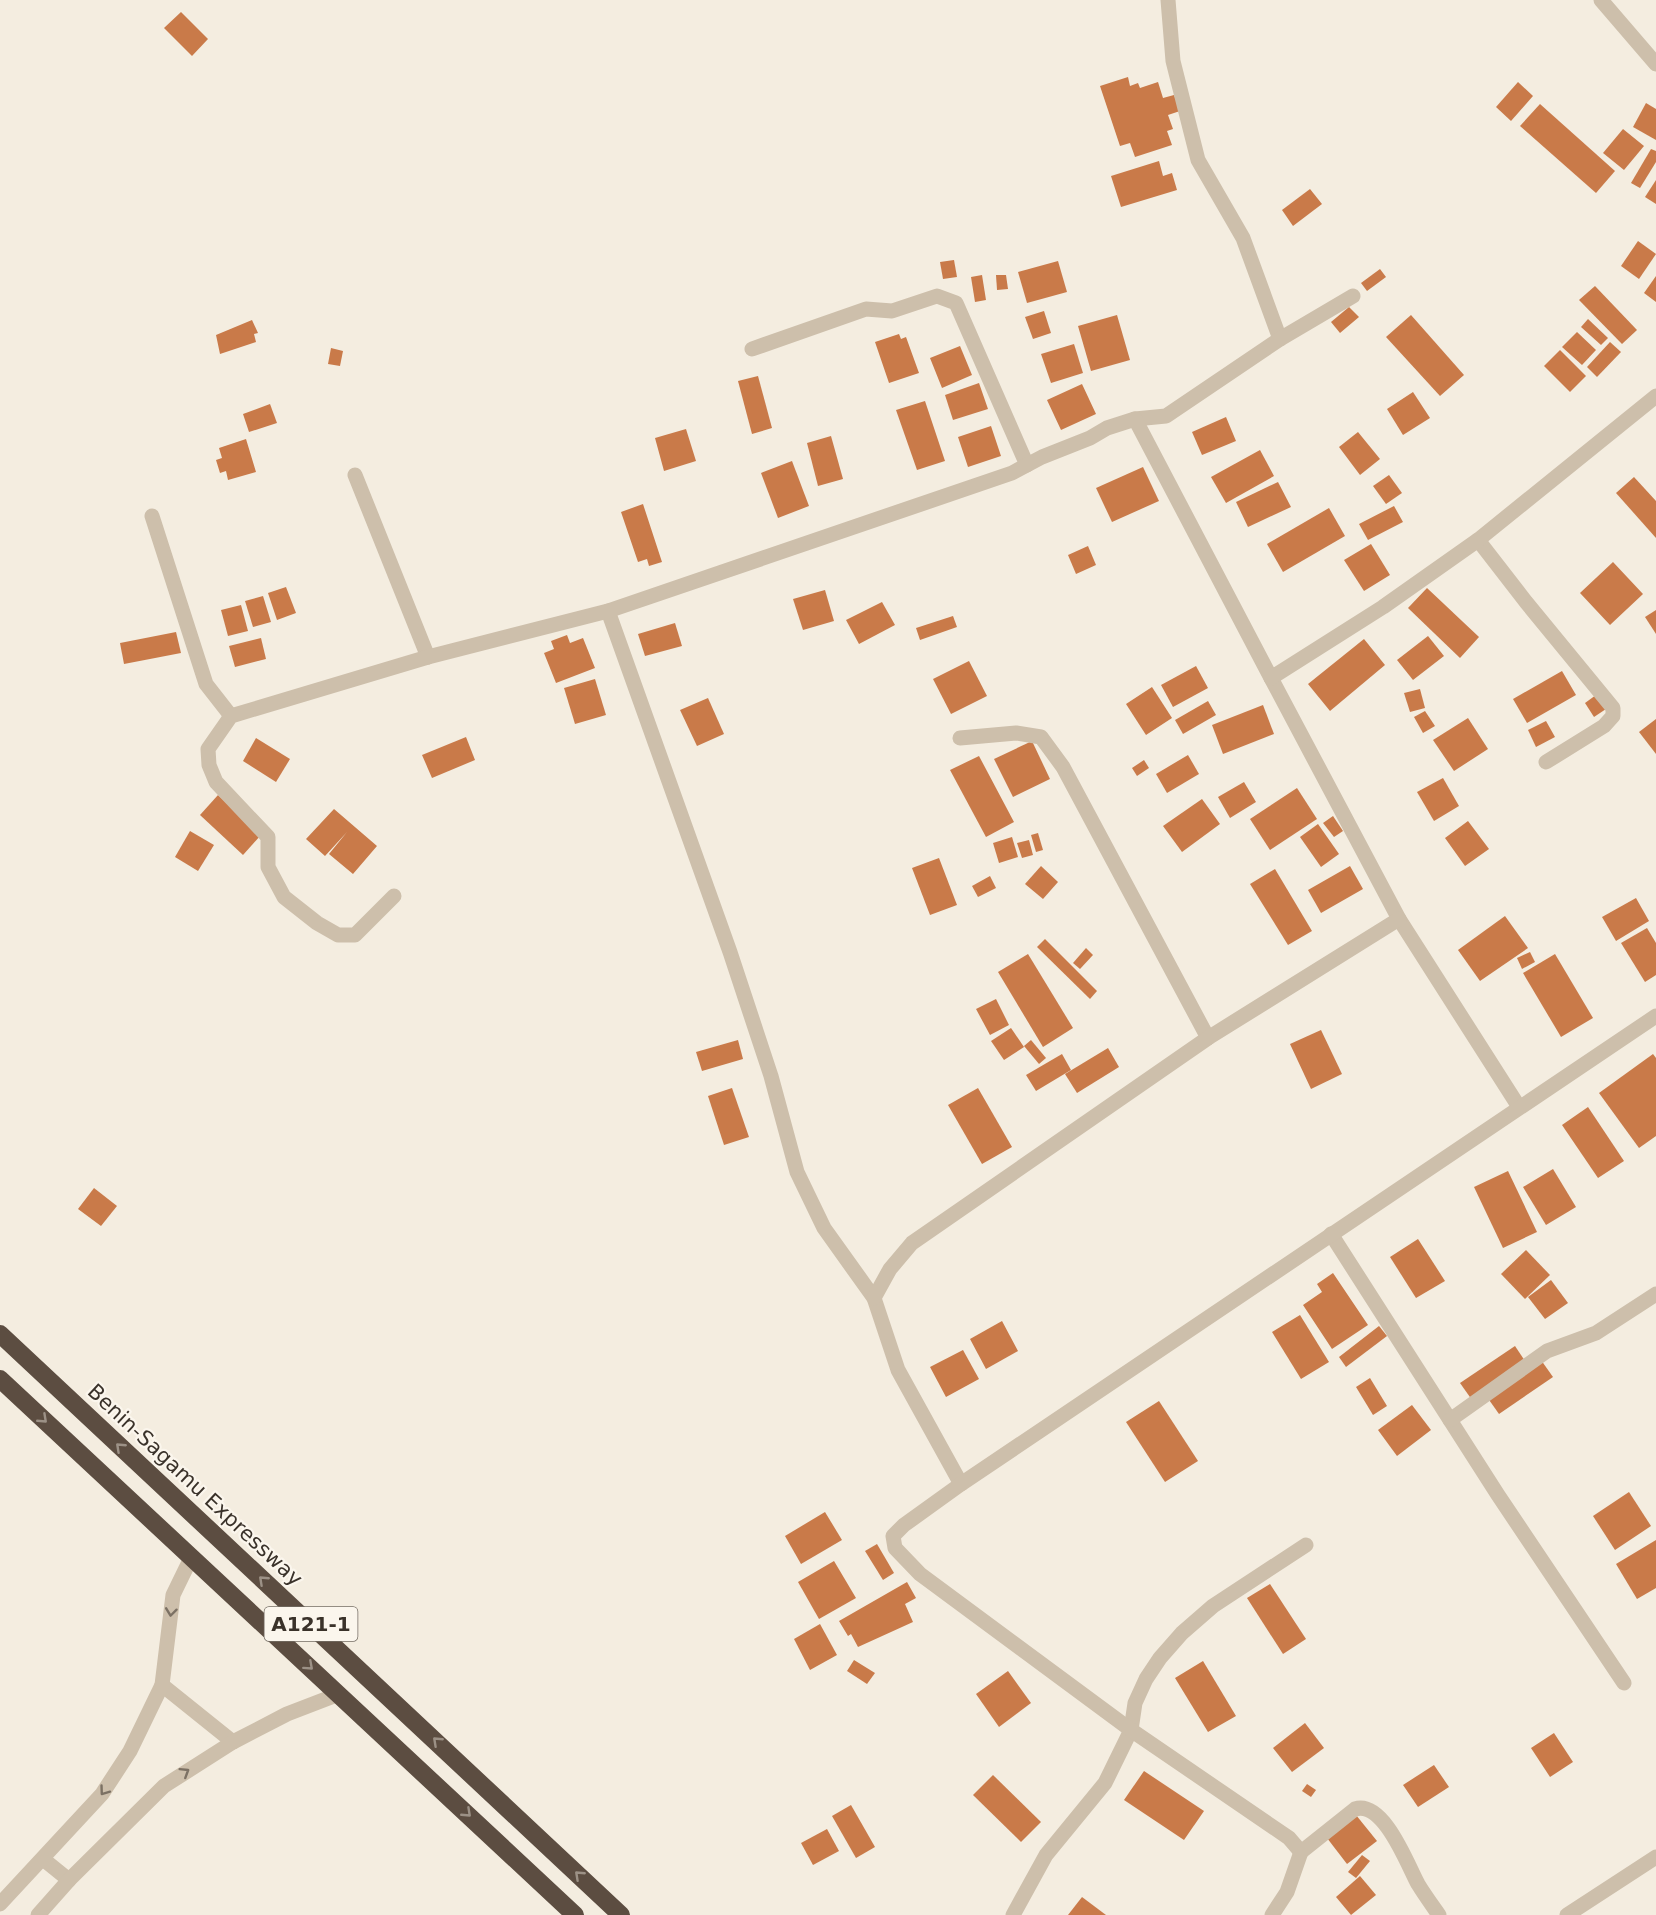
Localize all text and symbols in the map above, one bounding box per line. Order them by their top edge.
street label: Benin-Sagamu Expressway [83,1379,307,1591]
one-way arrow [36,1412,46,1423]
one-way arrow [117,1443,127,1454]
one-way arrow [260,1576,270,1587]
road number: A121-1 [264,1607,358,1641]
one-way arrow [165,1608,178,1617]
one-way arrow [302,1659,312,1670]
one-way arrow [433,1738,444,1749]
one-way arrow [179,1768,189,1780]
one-way arrow [100,1785,111,1796]
one-way arrow [459,1806,470,1817]
one-way arrow [575,1871,586,1882]

